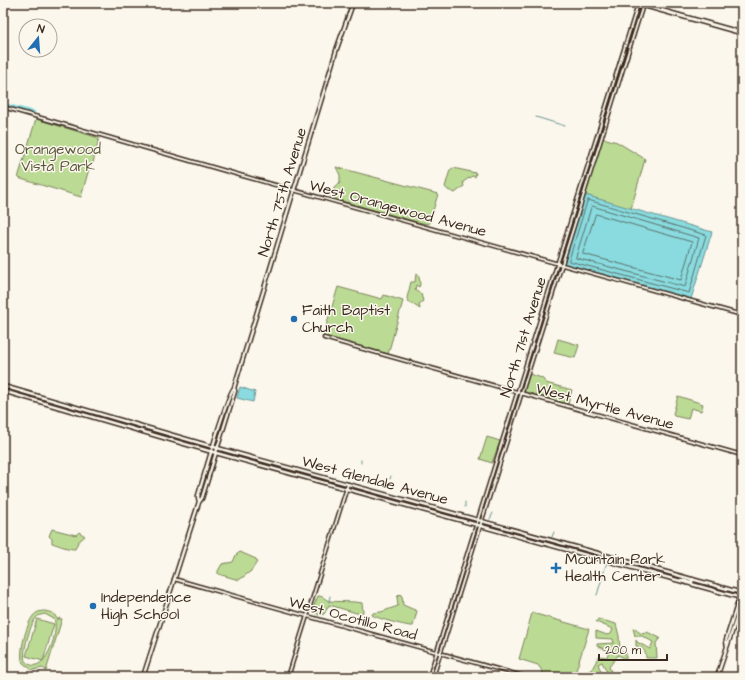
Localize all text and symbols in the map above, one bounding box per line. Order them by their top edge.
north arrow [18,18,58,58]
text: N [35,21,46,37]
street label: North 75th Avenue [253,125,312,259]
park label: Orangewood Vista Park [15,139,101,177]
street label: West Orangewood Avenue [307,175,489,243]
street label: North 71st Avenue [495,274,552,400]
place label: Faith Baptist Church [302,300,390,338]
marker: Faith Baptist Church [289,314,299,324]
street label: West Myrtle Avenue [533,378,676,436]
street label: West Glendale Avenue [299,451,450,510]
place label: Mountain Park Health Center [565,549,665,587]
marker: Mountain Park Health Center [550,562,562,574]
place label: Independence High School [101,587,191,626]
street label: West Ocotillo Road [287,591,420,646]
marker: Independence High School [88,601,98,611]
scale bar [599,636,667,662]
text: 200 m [605,642,642,659]

